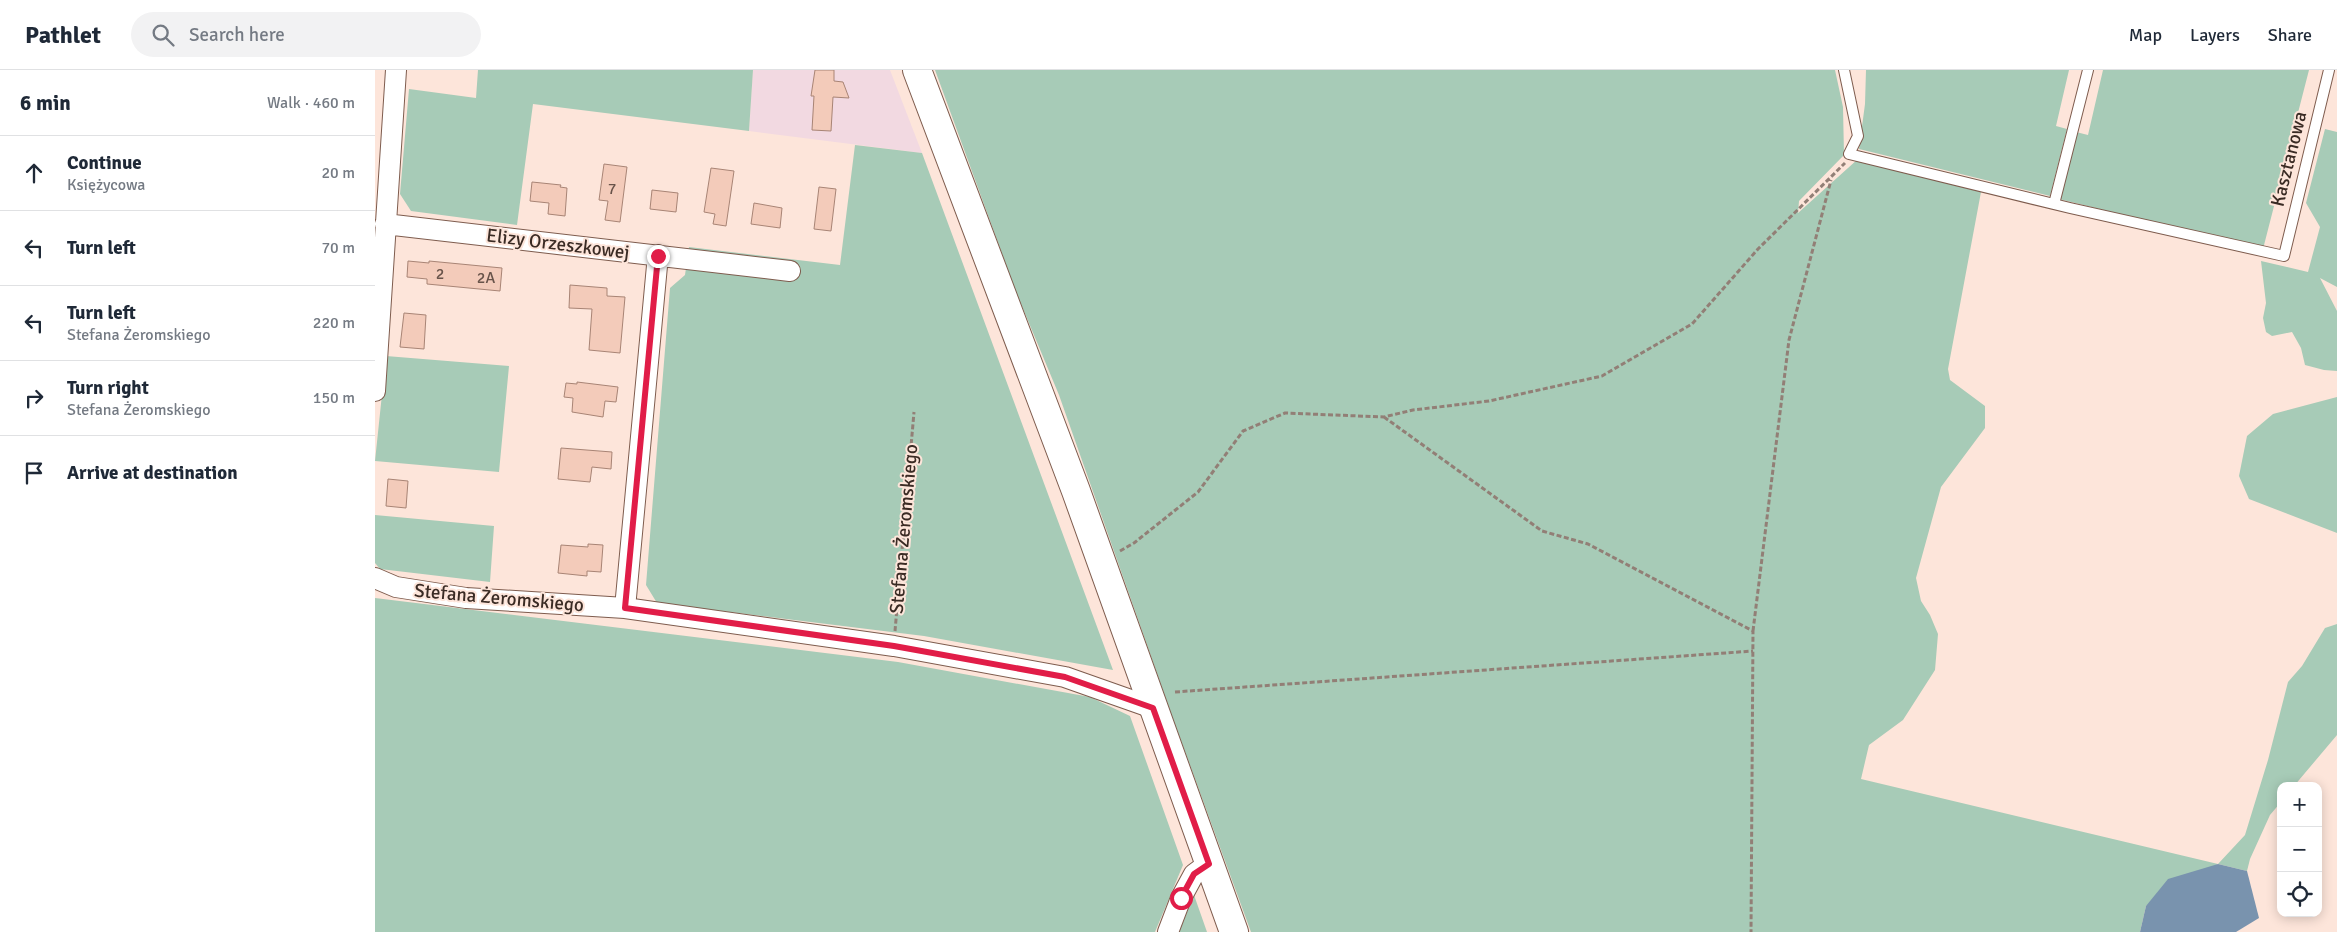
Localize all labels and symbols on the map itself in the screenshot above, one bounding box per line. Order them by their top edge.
street label: Kasztanowa [2266,109,2312,209]
house number: 7 [608,179,616,199]
street label: Elizy Orzeszkowej [485,223,631,265]
route end [647,245,670,268]
house number: 2 [436,264,444,284]
house number: 2A [477,268,495,288]
street label: Stefana Żeromskiego [885,443,923,615]
street label: Stefana Żeromskiego [413,579,585,617]
route start [1170,887,1193,910]

